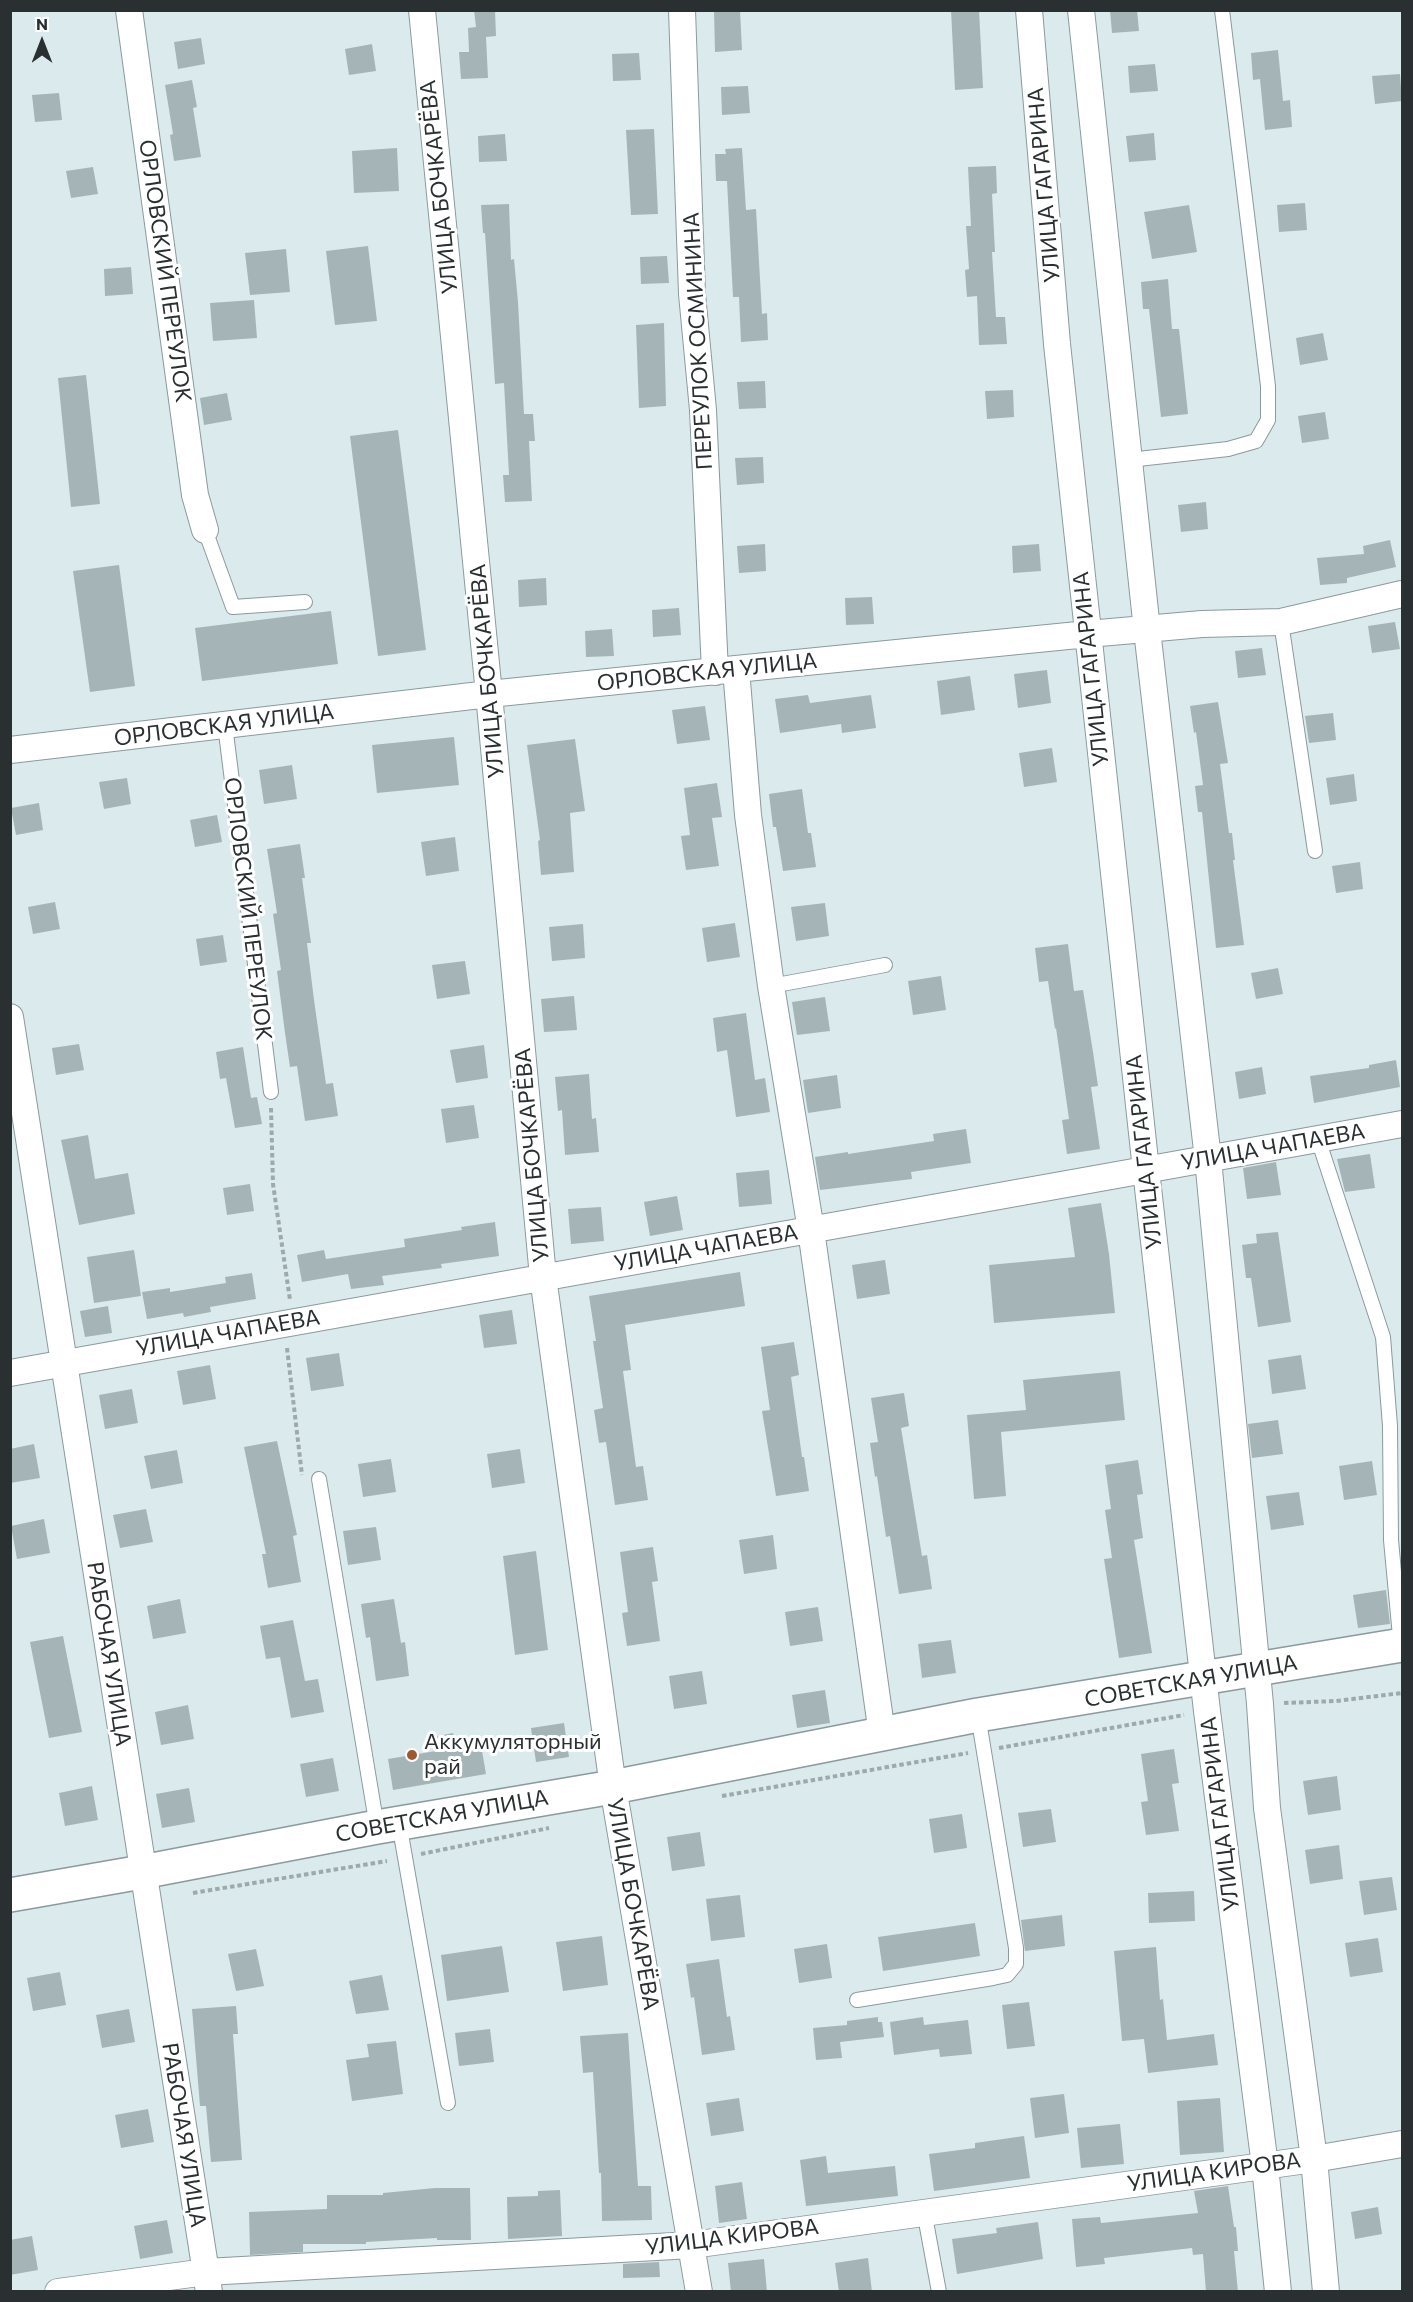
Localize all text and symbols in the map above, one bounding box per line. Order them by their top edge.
north arrow [12,12,72,72]
text: N [36,14,48,33]
street label: УЛИЦА БОЧКАРЁВА [415,79,463,295]
street label: УЛИЦА ГАГАРИНА [1022,86,1066,284]
street label: ОРЛОВСКИЙ ПЕРЕУЛОК [133,138,197,404]
street label: ПЕРЕУЛОК ОСМИНИНА [678,211,718,471]
street label: УЛИЦА БОЧКАРЁВА [464,563,510,779]
street label: УЛИЦА ГАГАРИНА [1068,570,1114,768]
street label: ОРЛОВСКАЯ УЛИЦА [596,647,818,697]
street label: ОРЛОВСКАЯ УЛИЦА [113,698,335,752]
street label: ОРЛОВСКИЙ ПЕРЕУЛОК [219,776,277,1042]
street label: УЛИЦА БОЧКАРЁВА [509,1047,555,1263]
street label: УЛИЦА ГАГАРИНА [1121,1053,1167,1251]
street label: УЛИЦА ЧАПАЕВА [1179,1118,1367,1176]
street label: УЛИЦА ЧАПАЕВА [612,1219,800,1277]
street label: УЛИЦА ЧАПАЕВА [134,1304,322,1362]
street label: РАБОЧАЯ УЛИЦА [81,1560,137,1748]
street label: СОВЕТСКАЯ УЛИЦА [1083,1649,1299,1713]
street label: УЛИЦА ГАГАРИНА [1195,1715,1245,1913]
place label: Аккумуляторный рай [424,1729,602,1780]
marker: Аккумуляторный рай [405,1748,419,1762]
street label: СОВЕТСКАЯ УЛИЦА [334,1784,550,1848]
street label: УЛИЦА БОЧКАРЁВА [601,1796,665,2012]
street label: РАБОЧАЯ УЛИЦА [156,2041,212,2229]
street label: УЛИЦА КИРОВА [1126,2147,1302,2197]
street label: УЛИЦА КИРОВА [644,2213,820,2261]

